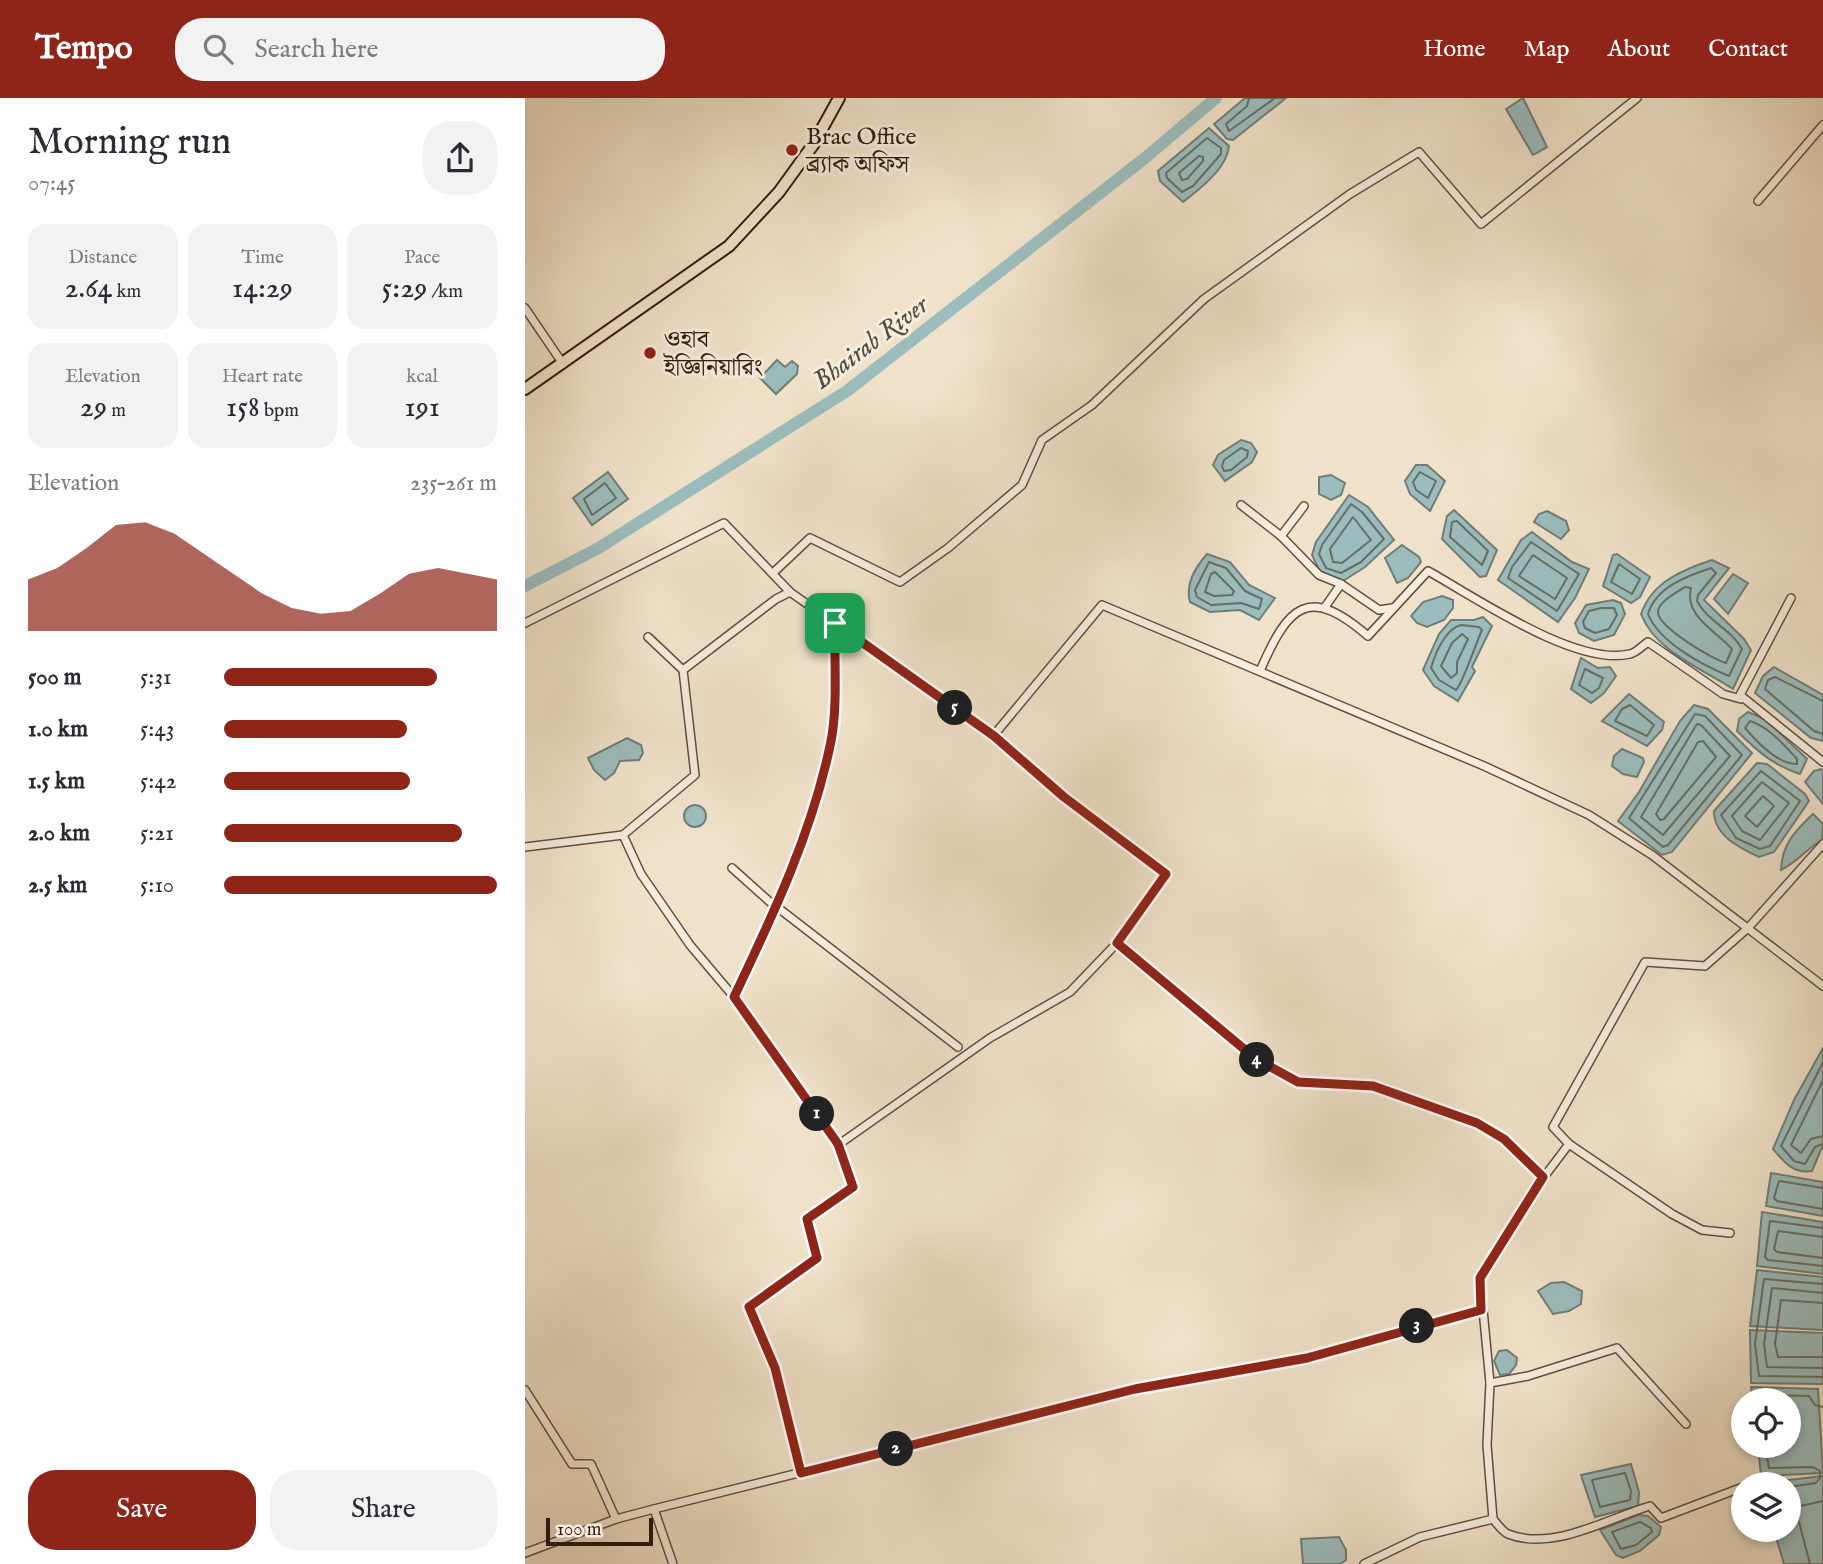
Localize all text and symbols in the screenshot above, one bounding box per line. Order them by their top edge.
search box [175,18,665,81]
text: Tempo [35,28,133,70]
icon: search [199,30,237,68]
text: Search here [255,33,378,66]
text: Home [1423,34,1486,65]
text: Map [1524,34,1570,65]
text: About [1608,34,1670,65]
text: Contact [1708,34,1788,65]
text: Morning run [28,119,231,167]
button: share [423,121,497,195]
place label: Brac Office ব্র্যাক অফিস [805,122,917,181]
marker: Brac Office ব্র্যাক অফিস [784,142,800,158]
text: 07:45 [28,169,76,198]
text: Distance [68,246,137,270]
text: Time [241,246,284,270]
text: Pace [404,246,440,270]
text: 2.64 [64,270,112,308]
text: 14:29 [232,270,293,308]
text: 5:29 [381,270,427,308]
text: km [112,280,141,304]
text: /km [427,280,463,304]
water label: Bhairab River [807,288,936,397]
place label: ওহাব ইজ্ঞিনিয়ারিং [663,325,763,384]
marker: ওহাব ইজ্ঞিনিয়ারিং [642,345,658,361]
text: Elevation [65,365,141,389]
text: Heart rate [222,365,303,389]
text: kcal [406,365,438,389]
text: 29 [80,389,107,427]
text: 158 [226,389,260,427]
text: 191 [404,389,440,427]
text: m [107,399,126,423]
text: bpm [260,399,299,423]
text: Elevation [28,469,119,498]
text: 235–261 m [410,469,497,498]
pin [805,593,865,653]
icon: arrive [816,604,854,642]
text: 500 m [28,663,82,692]
text: 5:31 [140,663,172,692]
pin: 5 [937,690,973,726]
text: 5 [951,695,958,719]
text: 1.0 km [28,715,88,744]
text: 5:43 [140,715,174,744]
text: 1.5 km [28,767,85,796]
text: 5:42 [140,767,176,796]
text: 2.0 km [28,819,90,848]
text: 5:21 [140,819,174,848]
text: 2.5 km [28,871,87,900]
text: 5:10 [140,871,174,900]
pin: 4 [1239,1042,1275,1077]
text: 4 [1252,1047,1261,1071]
pin: 1 [799,1096,835,1132]
text: 1 [813,1101,820,1125]
pin: 3 [1399,1308,1435,1344]
text: 3 [1413,1313,1420,1337]
map controls [1731,1388,1801,1542]
button: locate [1731,1388,1801,1458]
pin: 2 [879,1432,913,1466]
text: 2 [891,1436,900,1460]
button: Save [28,1470,256,1550]
button: Share [270,1470,497,1550]
button: layers [1731,1472,1801,1542]
scale bar [546,1515,653,1547]
text: 100 m [557,1518,601,1542]

